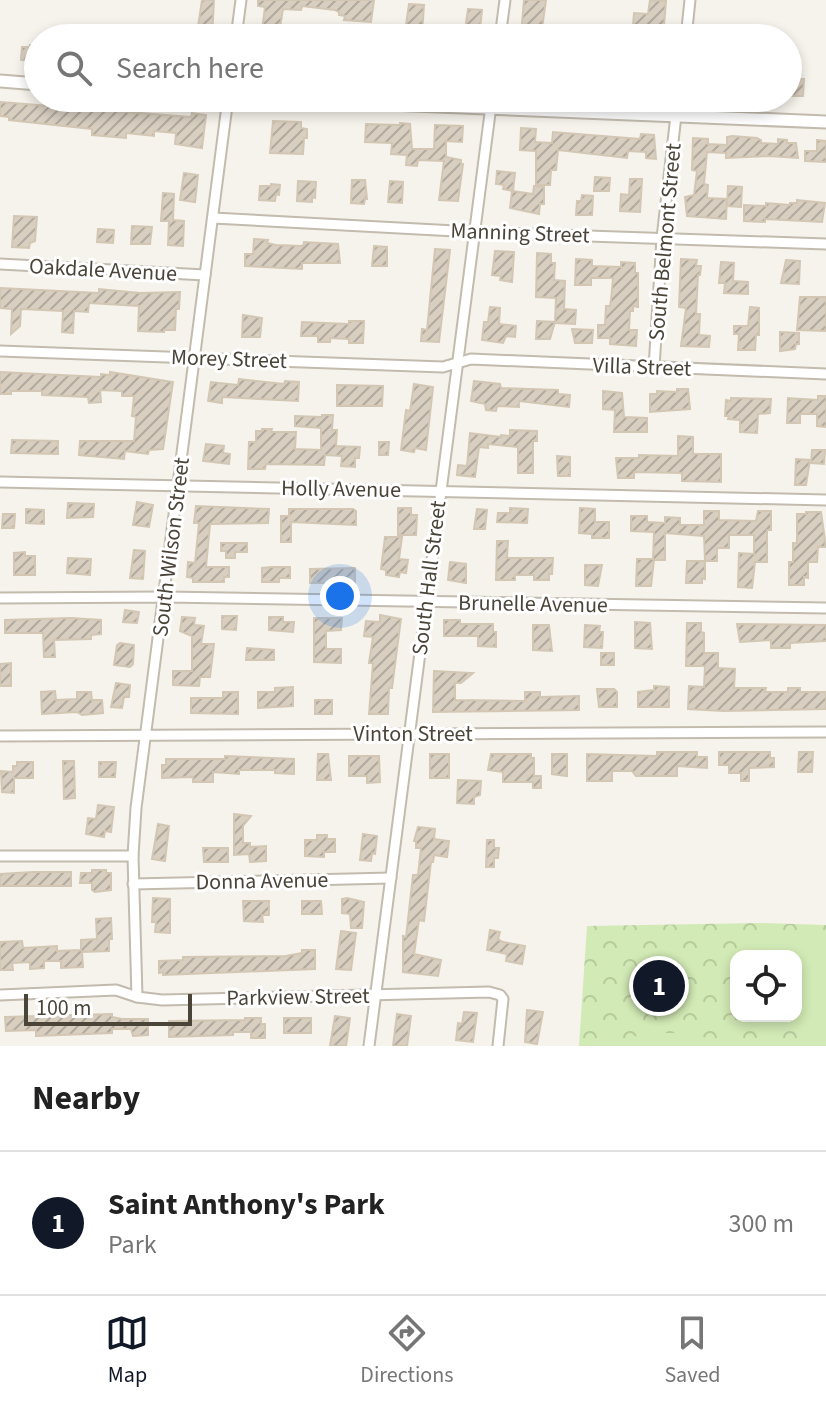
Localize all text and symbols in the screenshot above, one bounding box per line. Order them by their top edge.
search box [24,24,802,112]
icon: search [52,46,96,90]
text: Search here [116,47,264,90]
street label: South Belmont Street [640,141,690,342]
street label: Manning Street [450,215,591,251]
street label: Oakdale Avenue [28,250,178,290]
street label: Morey Street [170,341,288,377]
street label: Villa Street [592,349,692,385]
street label: South Wilson Street [144,455,198,639]
street label: Holly Avenue [281,472,401,506]
street label: South Hall Street [404,498,454,657]
your location [320,576,360,616]
street label: Brunelle Avenue [458,587,608,621]
street label: Vinton Street [353,718,473,750]
street label: Donna Avenue [195,864,329,898]
map controls [730,950,802,1022]
button: locate [730,950,802,1022]
pin: 1 [633,956,685,1016]
street label: Parkview Street [226,980,370,1014]
scale bar [24,990,192,1026]
text: 100 m [36,992,91,1024]
text: Nearby [32,1074,140,1123]
text: Saint Anthony's Park [108,1183,385,1226]
text: 1 [51,1205,65,1242]
text: 300 m [728,1205,794,1242]
text: Park [108,1226,157,1263]
tab: Map [105,1311,149,1391]
tab: Directions [360,1311,453,1391]
tab: Saved [664,1311,721,1391]

